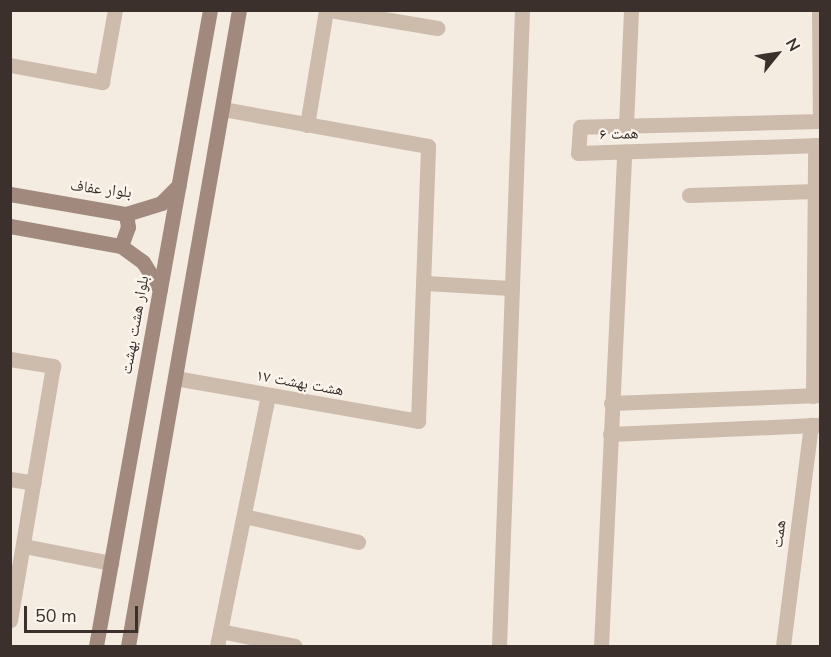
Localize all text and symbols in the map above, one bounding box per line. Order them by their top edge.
north arrow [747,24,807,84]
text: N [780,34,805,56]
street label: همت ۶ [599,124,639,144]
street label: بلوار عفاف [69,176,133,202]
street label: بلوار هشت بهشت [117,274,153,376]
street label: هشت بهشت ۱۷ [255,366,345,400]
street label: همت [768,519,790,549]
scale bar [27,594,141,632]
text: 50 m [35,604,77,628]

